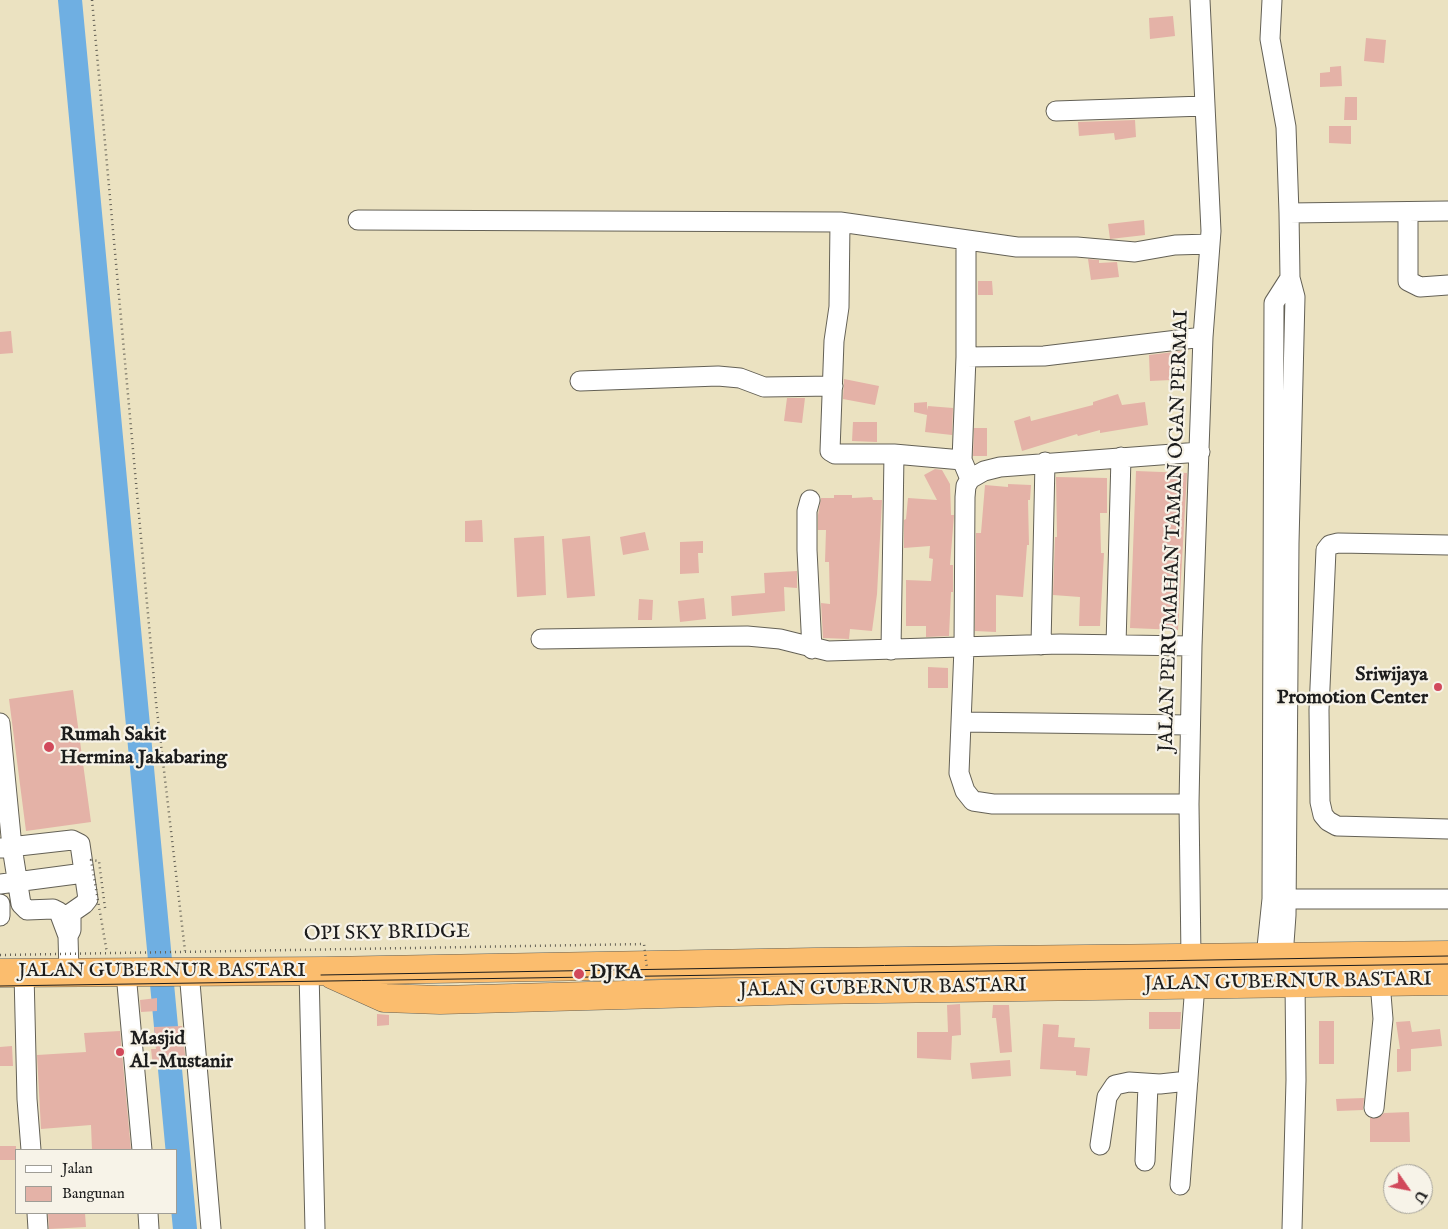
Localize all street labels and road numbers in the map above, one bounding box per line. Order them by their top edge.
street label: JALAN PERUMAHAN TAMAN OGAN PERMAI [1155,309,1195,753]
street label: OPI SKY BRIDGE [304,921,470,947]
street label: JALAN GUBERNUR BASTARI [18,960,306,984]
street label: JALAN GUBERNUR BASTARI [1144,968,1432,998]
street label: JALAN GUBERNUR BASTARI [739,974,1027,1004]

